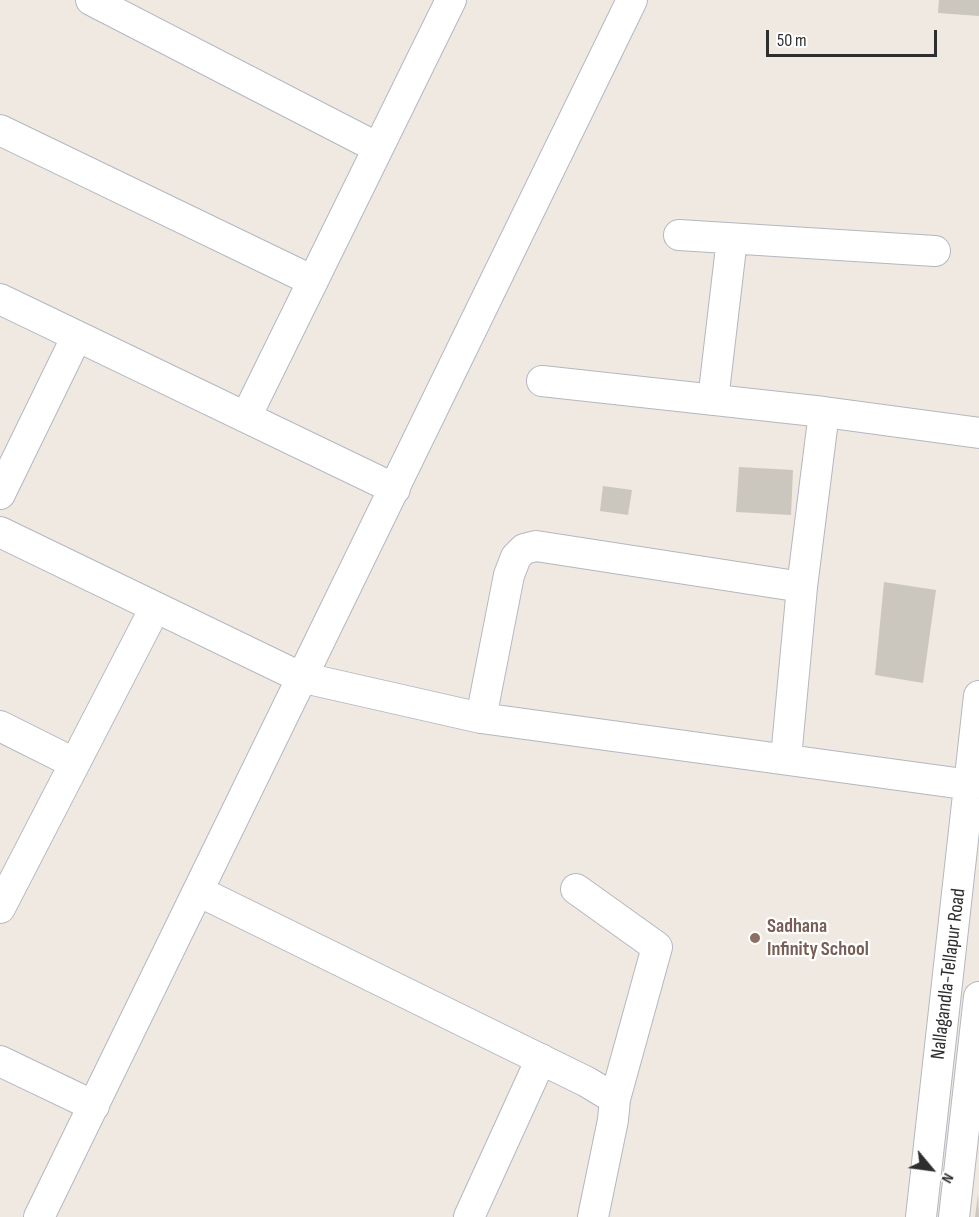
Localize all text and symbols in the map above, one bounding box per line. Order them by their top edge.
scale bar [769,18,940,56]
text: 50 m [777,30,807,51]
street label: Nallagandla-Tellapur Road [927,887,971,1061]
place label: Sadhana Infinity School [767,915,869,962]
marker: Sadhana Infinity School [748,931,762,945]
north arrow [901,1139,961,1199]
text: N [937,1170,958,1186]

